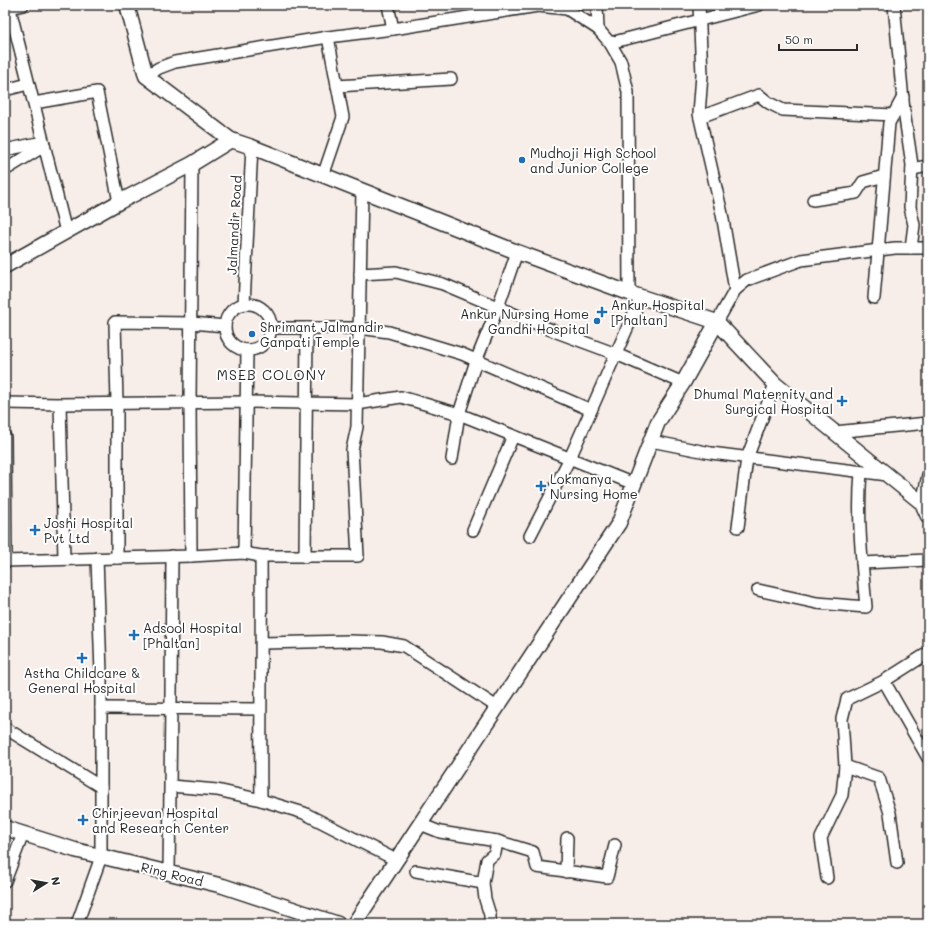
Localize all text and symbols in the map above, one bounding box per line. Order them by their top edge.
scale bar [779,26,857,52]
text: 50 m [785,31,813,47]
place label: Mudhoji High School and Junior College [530,144,657,176]
marker: Mudhoji High School and Junior College [517,155,527,165]
street label: Jalmandir Road [222,175,245,275]
place label: Ankur Hospital [Phaltan] [611,296,704,328]
place label: Ankur Nursing Home Gandhi Hospital [460,305,589,337]
marker: Ankur Hospital [Phaltan] [596,306,608,318]
marker: Ankur Nursing Home Gandhi Hospital [592,316,602,326]
place label: Shrimant Jalmandir Ganpati Temple [260,318,384,350]
marker: Shrimant Jalmandir Ganpati Temple [247,329,257,339]
district label: MSEB COLONY [217,365,327,384]
place label: Dhumal Maternity and Surgical Hospital [694,385,833,417]
marker: Dhumal Maternity and Surgical Hospital [836,395,848,407]
place label: Lokmanya Nursing Home [550,470,638,502]
marker: Lokmanya Nursing Home [535,480,547,492]
place label: Joshi Hospital Pvt Ltd [44,514,133,546]
marker: Joshi Hospital Pvt Ltd [29,524,41,536]
place label: Adsool Hospital [Phaltan] [143,619,242,651]
marker: Adsool Hospital [Phaltan] [128,629,140,641]
marker: Astha Childcare & General Hospital [76,652,88,664]
place label: Astha Childcare & General Hospital [24,664,140,696]
place label: Chirjeevan Hospital and Research Center [92,804,229,836]
marker: Chirjeevan Hospital and Research Center [77,814,89,826]
street label: Ring Road [139,858,205,889]
north arrow [26,863,66,903]
text: N [48,875,64,887]

